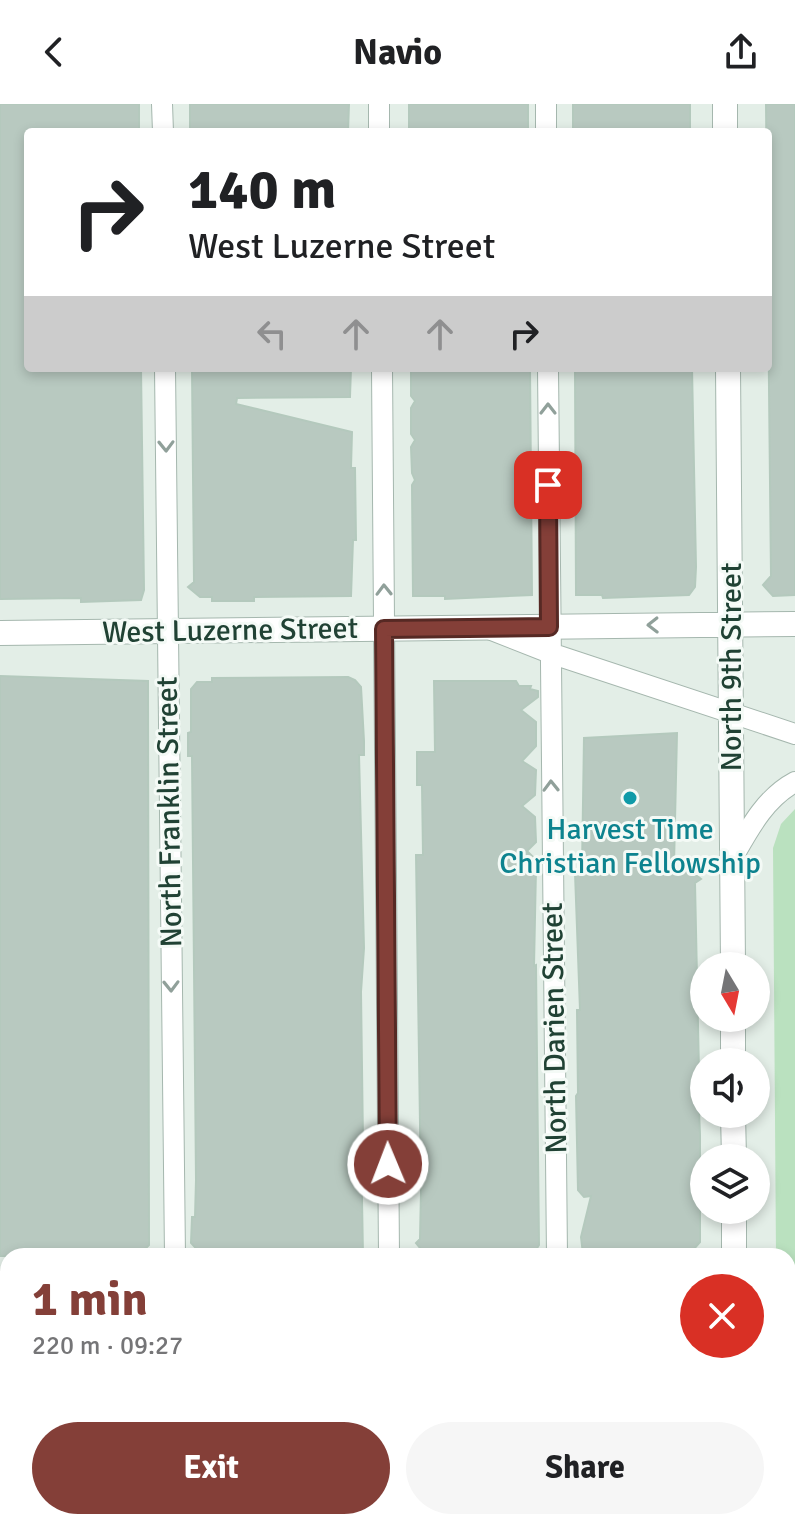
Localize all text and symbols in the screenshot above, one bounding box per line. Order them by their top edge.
icon: back [32,30,76,74]
text: Navio [353,30,442,75]
icon: share [719,30,763,74]
text: 140 m [188,155,336,224]
icon: right [56,160,160,264]
text: West Luzerne Street [188,224,495,269]
icon: left [250,312,294,356]
icon: ahead [334,312,378,356]
icon: ahead [418,312,462,356]
icon: right [502,312,546,356]
one-way arrow [539,402,557,415]
one-way arrow [157,440,174,453]
pin [514,451,582,519]
icon: arrive [526,463,570,507]
street label: North 9th Street [713,563,750,771]
one-way arrow [375,583,393,596]
street label: West Luzerne Street [102,610,358,651]
one-way arrow [646,617,659,634]
street label: North Franklin Street [149,676,190,948]
one-way arrow [542,779,560,792]
marker: Harvest Time Christian Fellowship [621,789,639,807]
place label: Harvest Time Christian Fellowship [499,811,761,882]
street label: North Darien Street [534,902,575,1154]
north arrow [690,952,770,1032]
map controls [690,952,770,1224]
one-way arrow [163,980,180,993]
button: sound [690,1048,770,1128]
position arrow [346,1122,430,1206]
button: layers [690,1144,770,1224]
text: 1 min [32,1270,148,1329]
button: close [680,1274,764,1358]
text: 220 m · 09:27 [32,1330,183,1362]
button: Exit [32,1422,390,1514]
button: Share [406,1422,764,1514]

